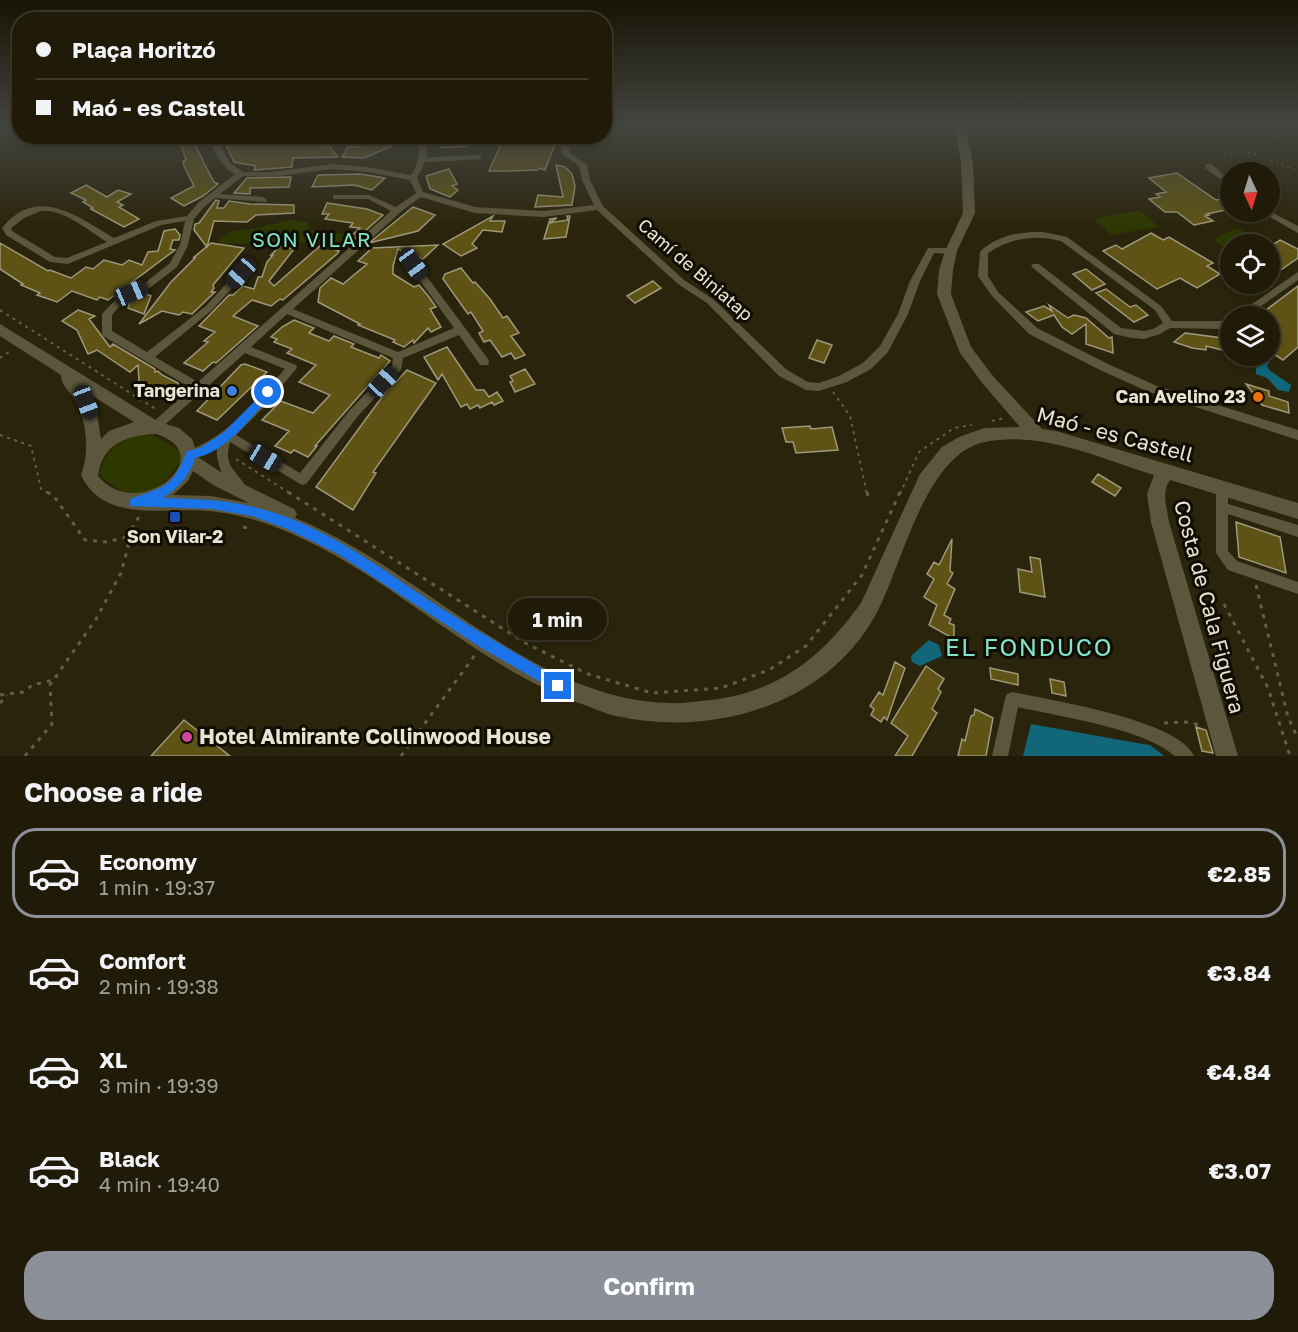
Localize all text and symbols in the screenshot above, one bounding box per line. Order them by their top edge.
text: Plaça Horitzó [72,36,216,63]
text: Maó - es Castell [72,94,245,121]
north arrow [1220,162,1280,222]
map controls [1220,162,1280,366]
street label: Camí de Biniatap [634,213,758,325]
district label: SON VILAR [252,227,372,251]
button: locate [1220,234,1280,294]
car [395,244,431,284]
car [222,254,260,292]
car [111,278,151,308]
button: layers [1220,306,1280,366]
car [364,363,402,401]
route start [254,378,281,405]
place label: Tangerina [133,379,220,401]
car [71,382,101,422]
marker: Tangerina [225,384,239,398]
place label: Can Avelino 23 [1115,385,1246,407]
marker: Can Avelino 23 [1251,390,1265,404]
street label: Maó - es Castell [1034,401,1196,467]
car [245,441,285,475]
street label: Costa de Cala Figuera [1169,497,1251,716]
marker: Son Vilar-2 [168,510,182,524]
place label: Son Vilar-2 [127,525,223,547]
callout: 1 min [508,599,608,641]
text: 1 min [532,607,583,631]
district label: EL FONDUCO [945,632,1113,661]
route end [544,672,571,699]
place label: Hotel Almirante Collinwood House [199,723,551,749]
marker: Hotel Almirante Collinwood House [180,730,194,744]
text: Choose a ride [24,776,203,808]
icon: car [27,846,81,900]
text: Economy [99,848,197,875]
text: €2.85 [1208,860,1271,887]
text: 1 min · 19:37 [99,875,215,899]
icon: car [27,945,81,999]
text: Comfort [99,947,186,974]
text: €3.84 [1207,959,1271,986]
text: 2 min · 19:38 [99,974,219,998]
icon: car [27,1044,81,1098]
text: XL [99,1046,127,1073]
text: €4.84 [1207,1058,1271,1085]
text: 3 min · 19:39 [99,1073,219,1097]
icon: car [27,1143,81,1197]
text: Black [99,1145,160,1172]
text: €3.07 [1209,1157,1271,1184]
text: 4 min · 19:40 [99,1172,220,1196]
button: Confirm [24,1251,1274,1320]

